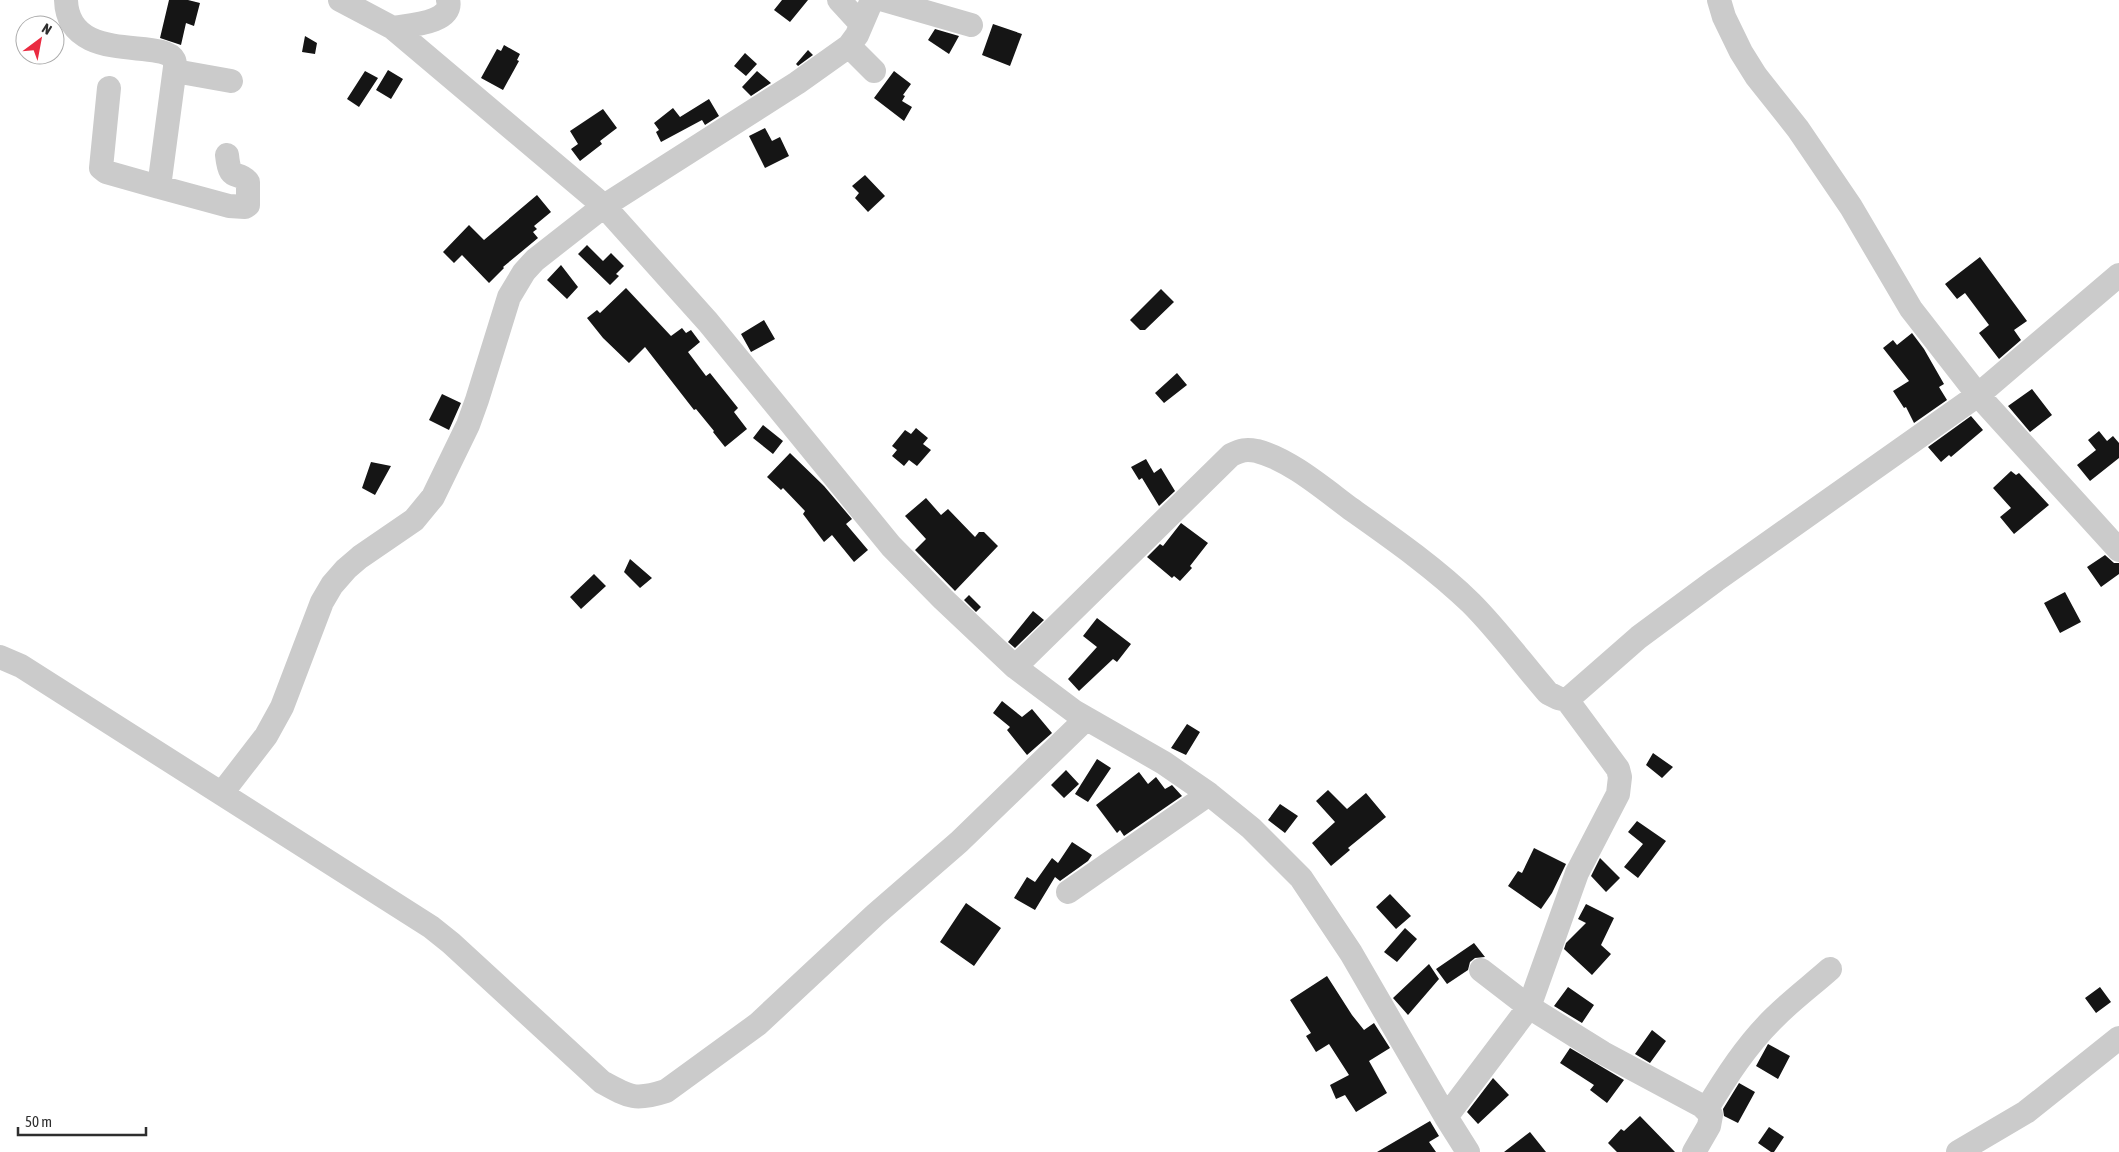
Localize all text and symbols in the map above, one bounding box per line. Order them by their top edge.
north arrow [15,15,65,65]
text: N [39,20,55,38]
scale bar [18,1104,145,1136]
text: 50 m [25,1113,52,1130]

